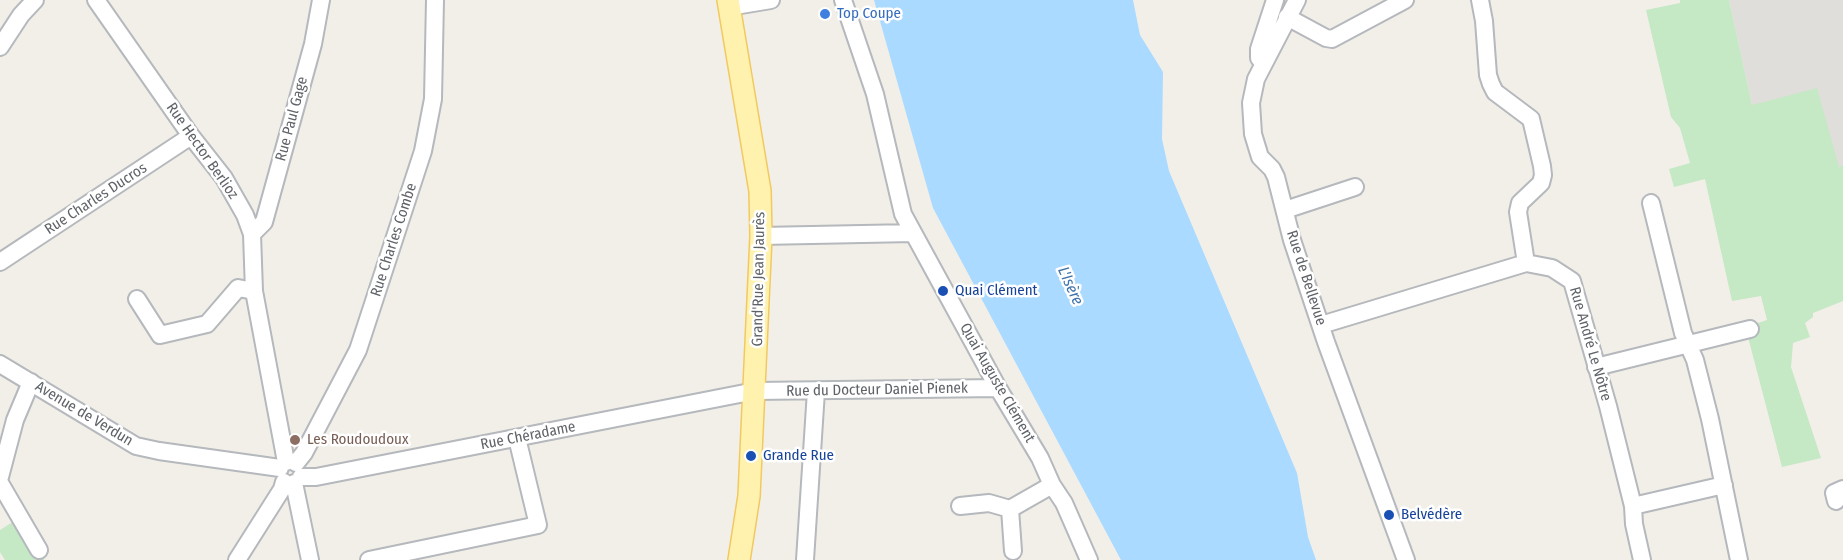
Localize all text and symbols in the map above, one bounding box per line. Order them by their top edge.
place label: Top Coupe [837,5,901,23]
marker: Top Coupe [818,7,832,21]
street label: Rue Paul Gage [272,75,312,163]
street label: Rue Hector Berlioz [162,99,242,203]
street label: Rue Charles Ducros [42,159,150,239]
street label: Rue Charles Combe [367,181,421,299]
street label: Grand'Rue Jean Jaurès [749,211,769,347]
street label: Rue de Bellevue [1282,228,1330,328]
water label: L'Isère [1053,264,1087,308]
place label: Quai Clément [955,282,1037,300]
marker: Quai Clément [936,284,950,298]
street label: Rue André Le Nôtre [1565,285,1615,403]
street label: Quai Auguste Clément [955,320,1039,446]
street label: Avenue de Verdun [32,378,136,450]
street label: Rue du Docteur Daniel Pienek [786,379,968,401]
street label: Rue Chéradame [479,418,577,454]
place label: Les Roudoudoux [307,431,408,449]
marker: Les Roudoudoux [288,433,302,447]
place label: Grande Rue [763,447,834,465]
marker: Grande Rue [744,449,758,463]
place label: Belvédère [1401,506,1462,524]
marker: Belvédère [1382,508,1396,522]

